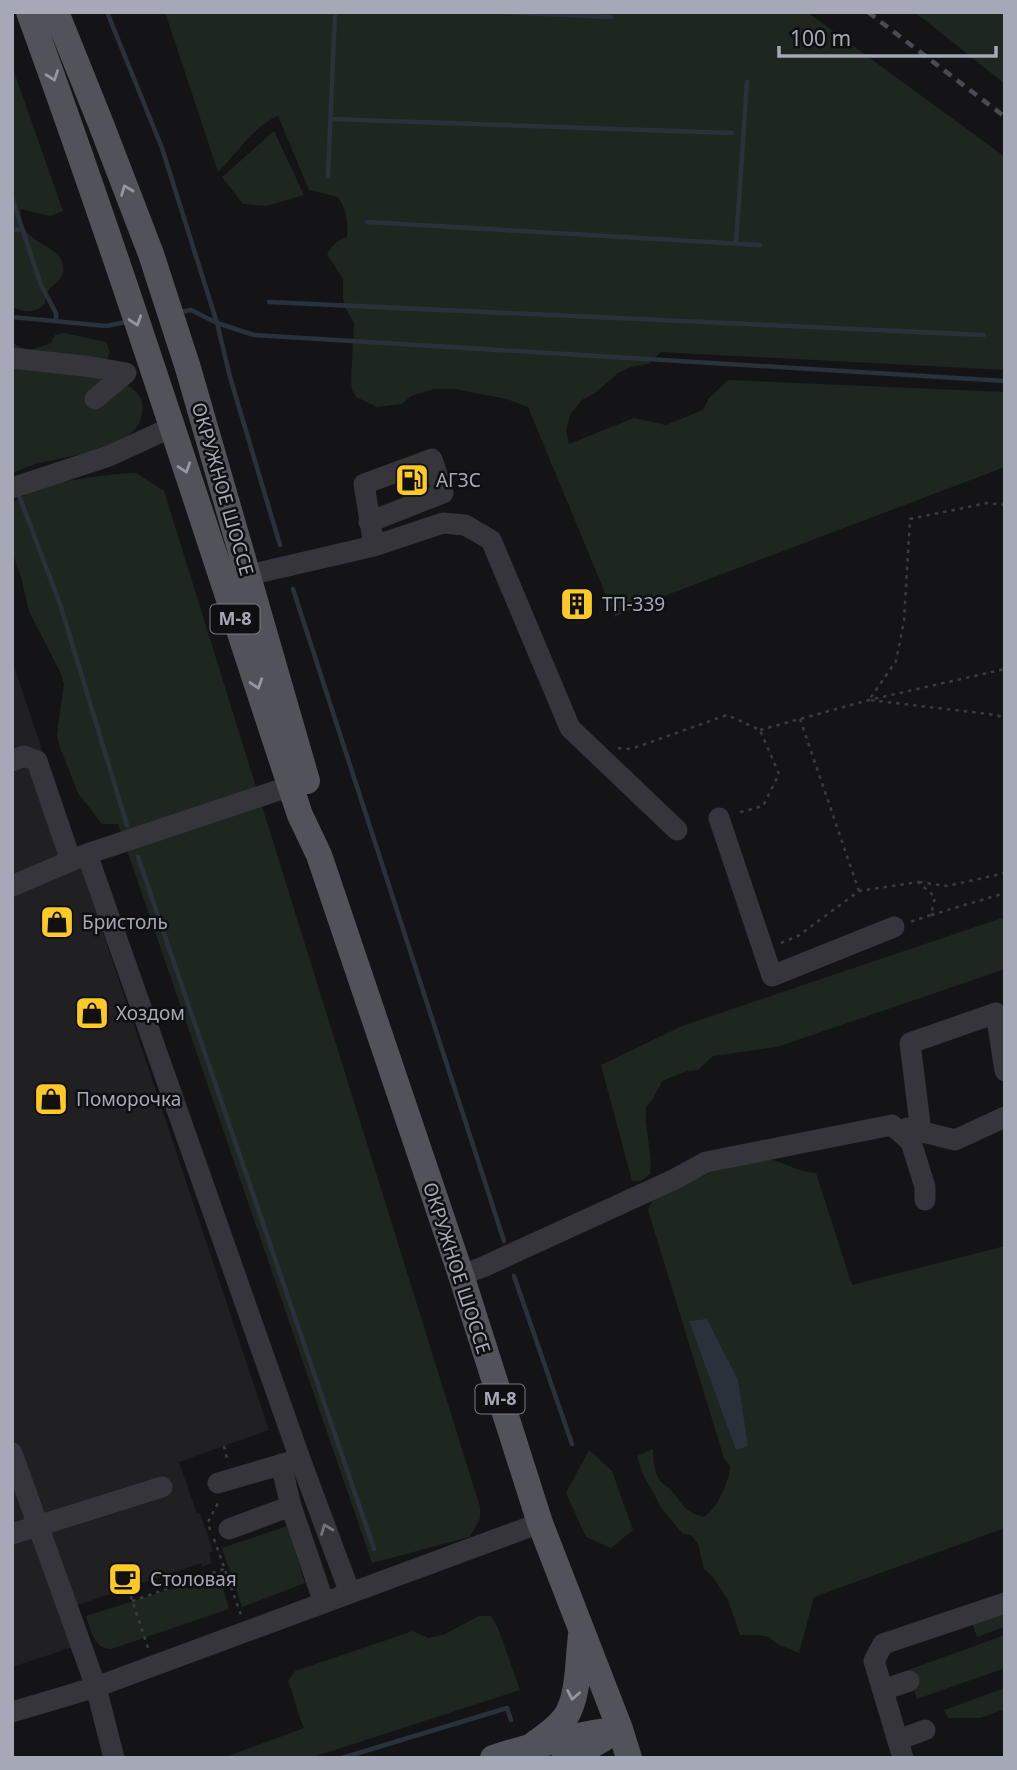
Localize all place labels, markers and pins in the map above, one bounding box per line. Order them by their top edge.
fuel station icon: АГЗС [393,461,431,499]
place label: АГЗС [436,467,481,493]
building icon: ТП-339 [558,585,596,623]
place label: ТП-339 [602,591,665,617]
shop icon: Бристоль [38,903,76,941]
place label: Бристоль [82,909,168,935]
shop icon: Хоздом [73,994,111,1032]
place label: Хоздом [116,1000,185,1026]
shop icon: Поморочка [32,1080,70,1118]
place label: Поморочка [76,1086,181,1112]
cafe icon: Столовая [106,1560,144,1598]
place label: Столовая [150,1566,237,1592]

